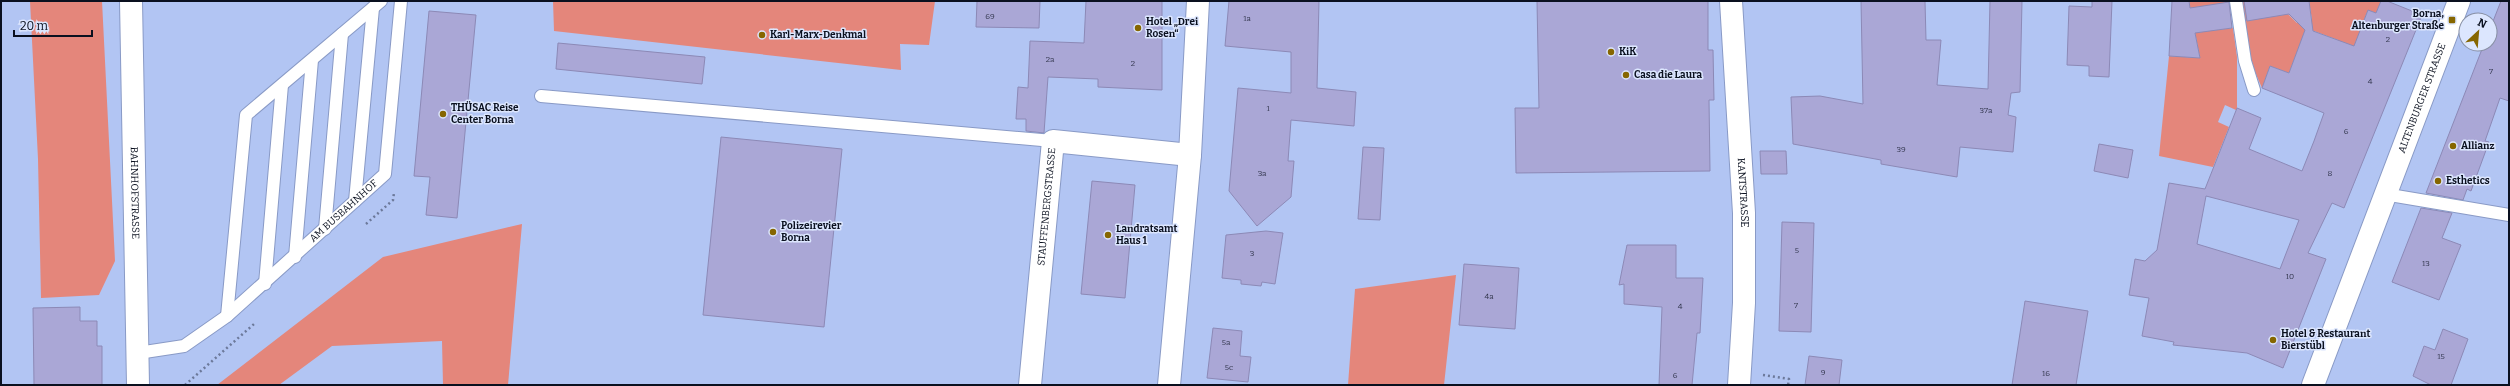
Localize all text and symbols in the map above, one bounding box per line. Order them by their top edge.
place label: Borna, Altenburger Straße [2351,8,2445,32]
scale bar [14,12,92,38]
house number: 69 [985,12,995,21]
north arrow [2458,12,2498,52]
house number: 1a [1243,14,1251,23]
marker: Borna, Altenburger Straße [2447,15,2457,25]
place label: Hotel „Drei Rosen“ [1146,16,1199,40]
text: N [2475,16,2489,31]
text: 20 m [20,19,49,33]
marker: Hotel „Drei Rosen“ [1133,23,1143,33]
place label: Karl-Marx-Denkmal [770,29,866,41]
marker: Karl-Marx-Denkmal [757,30,767,40]
house number: 2 [2386,35,2390,44]
street label: ALTENBURGER STRASSE [2396,41,2448,155]
place label: KiK [1619,46,1637,58]
marker: KiK [1606,47,1616,57]
house number: 2a [1046,55,1055,64]
house number: 2 [1131,59,1135,68]
house number: 7 [2489,67,2493,76]
place label: Casa die Laura [1634,69,1702,81]
marker: Casa die Laura [1621,70,1631,80]
house number: 4 [2368,77,2373,86]
place label: THÜSAC Reise Center Borna [451,101,519,126]
house number: 1 [1266,104,1270,113]
house number: 37a [1980,106,1993,115]
marker: THÜSAC Reise Center Borna [438,109,448,119]
house number: 6 [2344,127,2349,136]
place label: Allianz [2461,140,2495,152]
marker: Allianz [2448,141,2458,151]
house number: 39 [1896,145,1906,154]
street label: BAHNHOFSTRASSE [128,147,141,239]
street label: STAUFFENBERGSTRASSE [1035,147,1058,266]
street label: KANTSTRASSE [1735,157,1750,227]
house number: 3a [1258,169,1267,178]
house number: 8 [2328,169,2333,178]
place label: Esthetics [2446,175,2490,187]
marker: Esthetics [2433,176,2443,186]
street label: AM BUSBAHNHOF [307,177,381,245]
place label: Polizeirevier Borna [781,220,842,244]
place label: Landratsamt Haus 1 [1116,223,1178,247]
marker: Polizeirevier Borna [768,227,778,237]
marker: Landratsamt Haus 1 [1103,230,1113,240]
house number: 5 [1795,246,1799,255]
house number: 3 [1250,249,1255,258]
house number: 13 [2422,259,2430,268]
house number: 10 [2286,272,2294,281]
house number: 4a [1484,292,1494,301]
house number: 7 [1794,301,1798,310]
house number: 4 [1678,302,1683,311]
place label: Hotel & Restaurant Bierstübl [2281,328,2370,352]
marker: Hotel & Restaurant Bierstübl [2268,335,2278,345]
house number: 5a [1222,338,1231,347]
house number: 15 [2437,352,2445,361]
house number: 5c [1225,363,1233,372]
house number: 9 [1821,368,1826,377]
house number: 16 [2042,369,2050,378]
house number: 6 [1673,371,1678,380]

